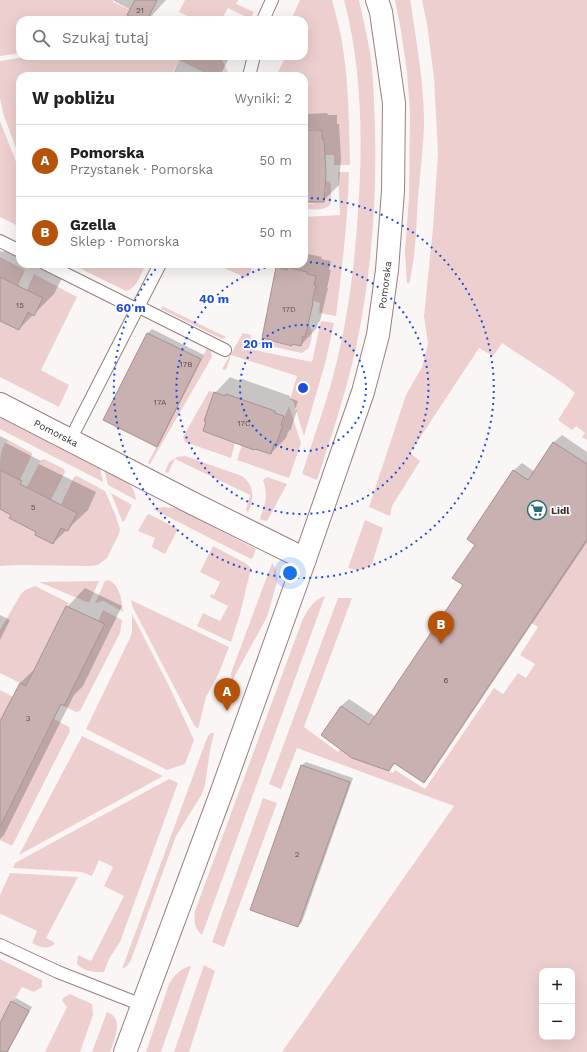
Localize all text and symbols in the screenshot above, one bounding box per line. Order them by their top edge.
house number: 21 [136,6,144,15]
search box [16,16,308,60]
icon: search [30,27,52,49]
text: Szukaj tutaj [62,29,149,47]
text: W pobliżu [32,88,115,108]
text: Wyniki: 2 [235,91,292,106]
text: Pomorska [70,144,144,162]
text: A [41,153,49,168]
text: 50 m [260,153,292,168]
text: Przystanek · Pomorska [70,162,213,177]
text: Gzella [70,216,116,234]
text: B [41,225,49,240]
text: 50 m [260,225,292,240]
text: Sklep · Pomorska [70,234,179,249]
street label: Pomorska [377,260,393,309]
text: 40 m [199,292,229,306]
house number: 15 [16,301,24,310]
text: 60 m [116,301,146,315]
house number: 17D [282,305,296,314]
text: 20 m [243,337,273,351]
house number: 17B [180,360,192,369]
centre of rings [296,381,310,395]
house number: 17A [154,398,167,407]
street label: Pomorska [32,417,80,449]
house number: 17C [238,419,251,428]
supermarket icon: Lidl [526,499,548,521]
house number: 5 [31,503,36,512]
place label: Lidl [551,505,570,516]
your location [280,563,300,583]
pin: B [428,611,454,644]
house number: 6 [444,676,449,685]
pin: A [214,678,240,711]
house number: 3 [26,714,31,723]
house number: 2 [295,850,300,859]
map controls [539,968,575,1040]
button: + [539,968,575,1004]
button: − [539,1004,575,1040]

